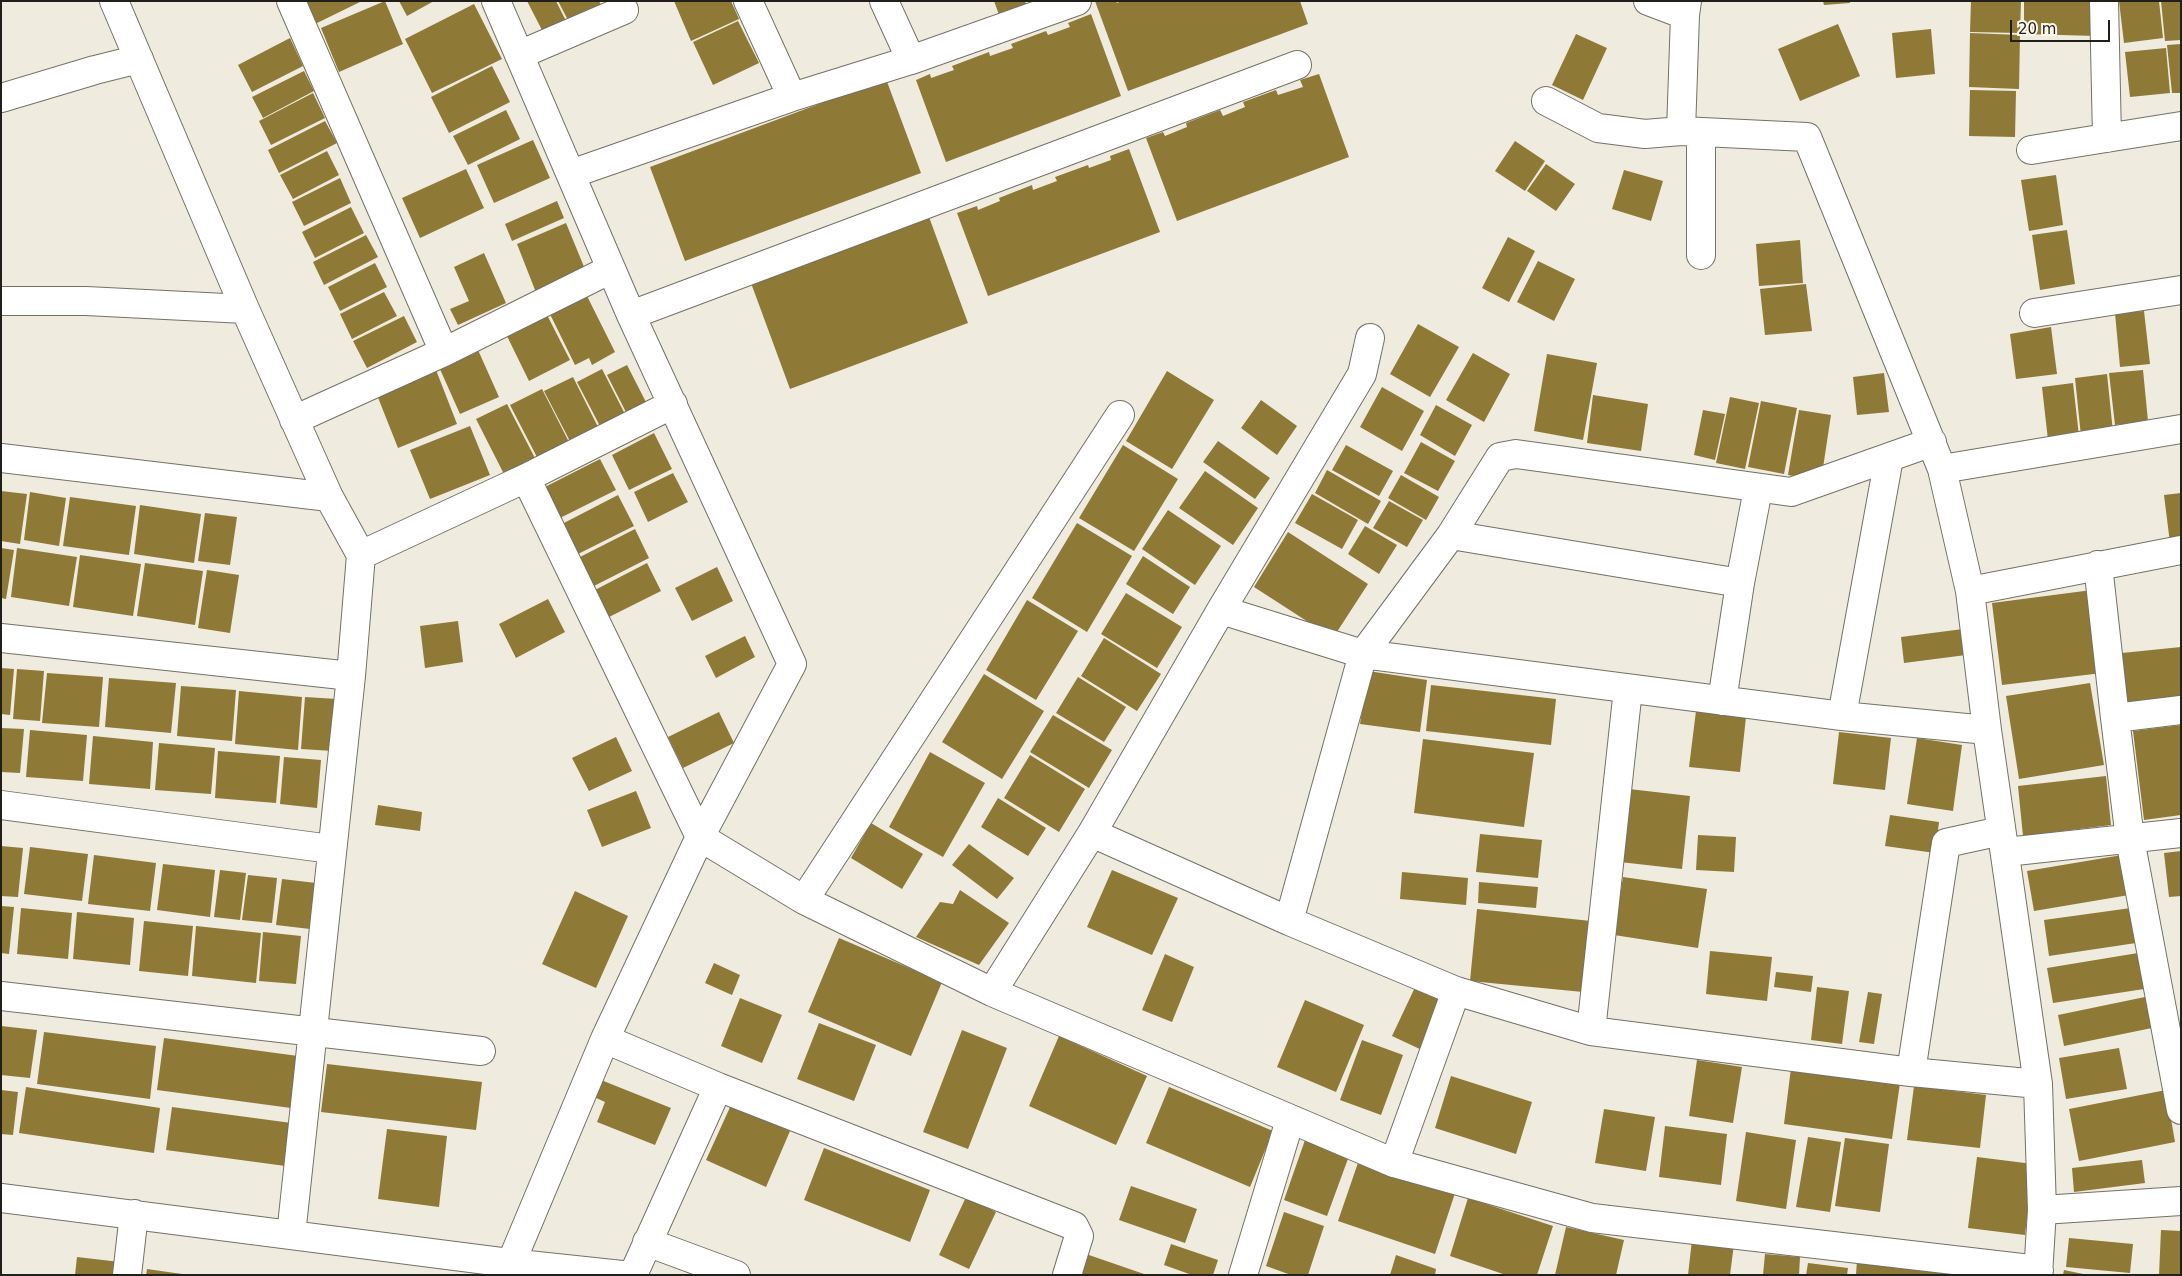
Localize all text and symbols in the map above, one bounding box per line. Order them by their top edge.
scale bar [2012,10,2112,42]
text: 20 m [2018,20,2056,38]

